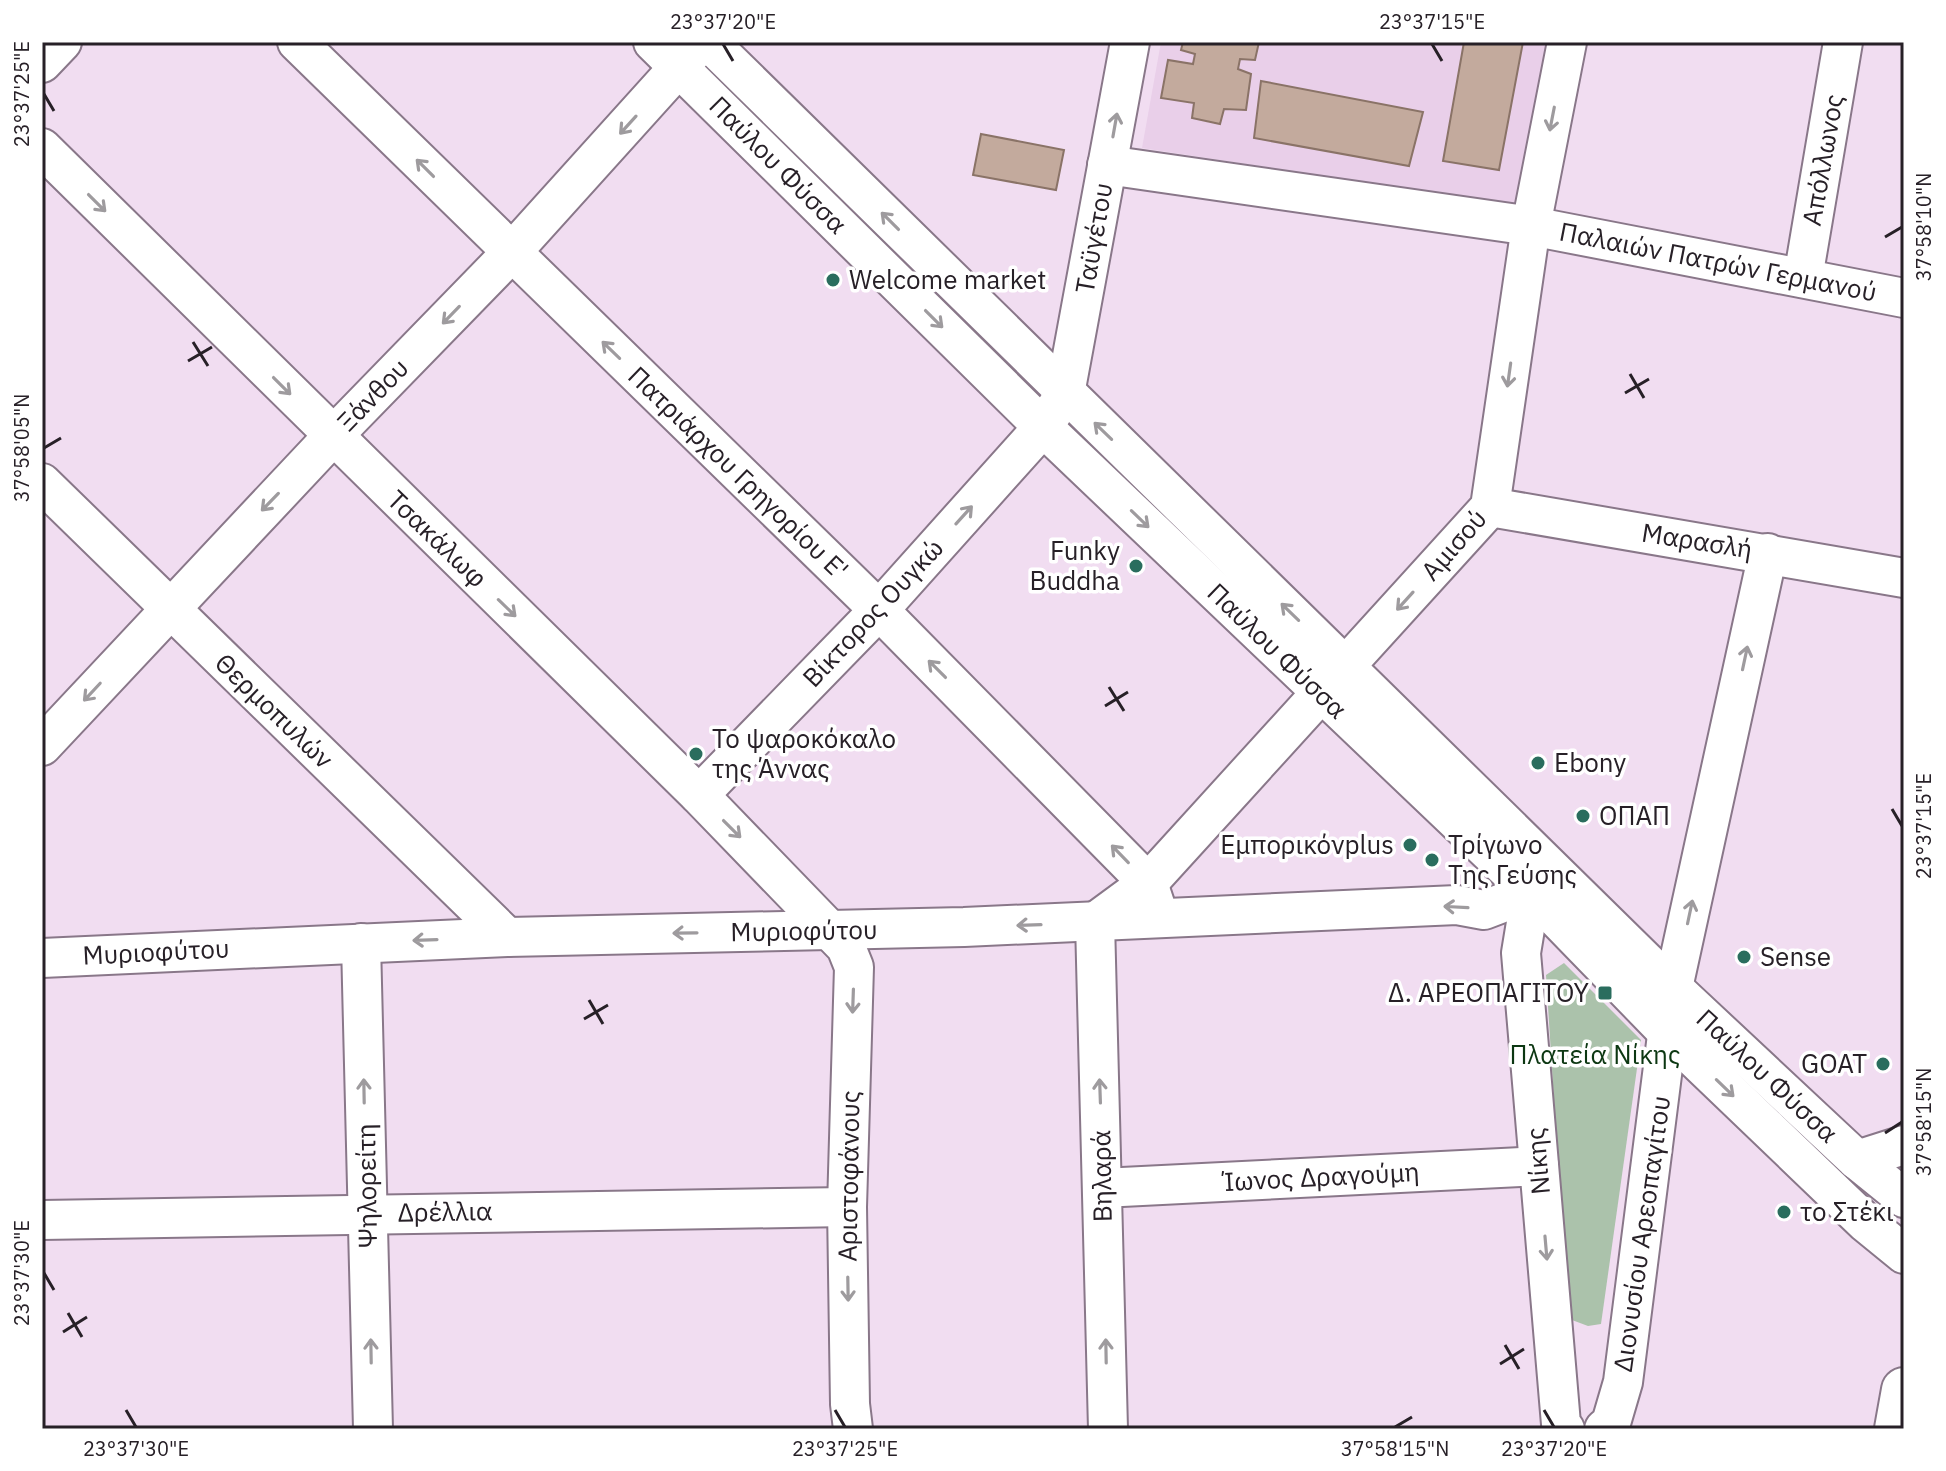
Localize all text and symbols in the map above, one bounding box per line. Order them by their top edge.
text: 23°37'20"E [670,8,776,35]
text: 23°37'15"E [1379,8,1485,35]
text: 23°37'25"E [8,41,35,147]
street label: Παύλου Φύσσα [703,88,855,240]
street label: Απόλλωνος [1794,91,1850,228]
one-way arrow [1544,105,1559,131]
one-way arrow [1108,112,1123,138]
one-way arrow [618,115,637,135]
one-way arrow [416,159,435,178]
text: 37°58'10"N [1910,173,1937,281]
street label: Ταϋγέτου [1067,180,1119,296]
one-way arrow [87,193,106,212]
one-way arrow [881,212,900,231]
street label: Παλαιών Πατρών Γερμανού [1557,214,1880,308]
place label: Welcome market [849,262,1047,296]
marker: Welcome market [824,271,842,289]
one-way arrow [441,305,460,325]
one-way arrow [924,309,943,328]
one-way arrow [602,341,621,360]
street label: Ξάνθου [329,351,415,438]
street label: Πατριάρχου Γρηγορίου Ε' [622,358,856,586]
one-way arrow [1501,362,1516,387]
one-way arrow [272,376,291,395]
text: 37°58'05"N [8,394,35,502]
one-way arrow [1094,422,1113,441]
street label: Τσακάλωφ [381,482,495,594]
one-way arrow [261,492,280,512]
street label: Αμισού [1413,502,1494,587]
one-way arrow [955,505,973,525]
one-way arrow [1130,510,1150,529]
street label: Μαρασλή [1639,515,1755,566]
street label: Βίκτορος Ουγκώ [795,531,950,694]
place label: Funky Buddha [1029,533,1120,597]
marker: Funky Buddha [1127,557,1145,575]
street label: Παύλου Φύσσα [1201,575,1355,726]
one-way arrow [1395,591,1414,611]
one-way arrow [497,598,517,617]
one-way arrow [1280,602,1300,621]
street label: Θερμοπυλών [208,645,341,775]
one-way arrow [1738,645,1753,671]
one-way arrow [928,660,947,679]
one-way arrow [82,682,101,702]
place label: Το ψαροκόκαλο της Άννας [712,721,896,785]
marker: Το ψαροκόκαλο της Άννας [687,745,705,763]
place label: Ebony [1554,745,1626,779]
marker: Ebony [1529,754,1547,772]
text: 23°37'15"E [1910,773,1937,879]
place label: ΟΠΑΠ [1599,798,1670,832]
marker: ΟΠΑΠ [1574,807,1592,825]
one-way arrow [723,819,742,839]
place label: Εμπορικόνplus [1220,827,1394,861]
place label: Τρίγωνο Της Γεύσης [1448,827,1577,891]
marker: Εμπορικόνplus [1401,836,1419,854]
one-way arrow [1110,844,1129,864]
marker: Τρίγωνο Της Γεύσης [1423,851,1441,869]
one-way arrow [1443,899,1470,914]
one-way arrow [1683,900,1698,925]
street label: Μυριοφύτου [730,912,878,948]
one-way arrow [1016,917,1043,932]
one-way arrow [672,925,699,941]
street label: Μυριοφύτου [82,930,230,972]
one-way arrow [412,933,439,948]
place label: Sense [1760,939,1831,973]
marker: Sense [1735,948,1753,966]
place label: Δ. ΑΡΕΟΠΑΓΙΤΟΥ [1388,975,1590,1009]
marker: Δ. ΑΡΕΟΠΑΓΙΤΟΥ [1596,984,1614,1002]
one-way arrow [846,987,861,1014]
street label: Παύλου Φύσσα [1690,1001,1846,1150]
park label: Πλατεία Νίκης [1510,1037,1680,1071]
place label: GOAT [1801,1046,1867,1080]
marker: GOAT [1874,1055,1892,1073]
text: 37°58'15"N [1910,1068,1937,1176]
one-way arrow [357,1078,372,1105]
one-way arrow [1092,1078,1107,1105]
one-way arrow [1715,1078,1734,1097]
street label: Αριστοφάνους [830,1090,866,1262]
street label: Διονυσίου Αρεοπαγίτου [1605,1093,1677,1374]
street label: Ψηλορείτη [348,1123,384,1249]
street label: Νίκης [1517,1126,1557,1196]
street label: Βηλαρά [1083,1130,1119,1223]
street label: Ίωνος Δραγούμη [1221,1154,1420,1198]
street label: Δρέλλια [397,1193,493,1229]
place label: το Στέκι [1800,1194,1894,1228]
marker: το Στέκι [1775,1203,1793,1221]
text: 23°37'30"E [8,1220,35,1326]
one-way arrow [1539,1234,1554,1261]
one-way arrow [840,1275,856,1302]
one-way arrow [363,1338,378,1365]
one-way arrow [1098,1338,1114,1365]
text: 23°37'30"E [83,1435,189,1462]
text: 23°37'25"E [792,1435,898,1462]
text: 37°58'15"N [1341,1435,1449,1462]
text: 23°37'20"E [1501,1435,1607,1462]

